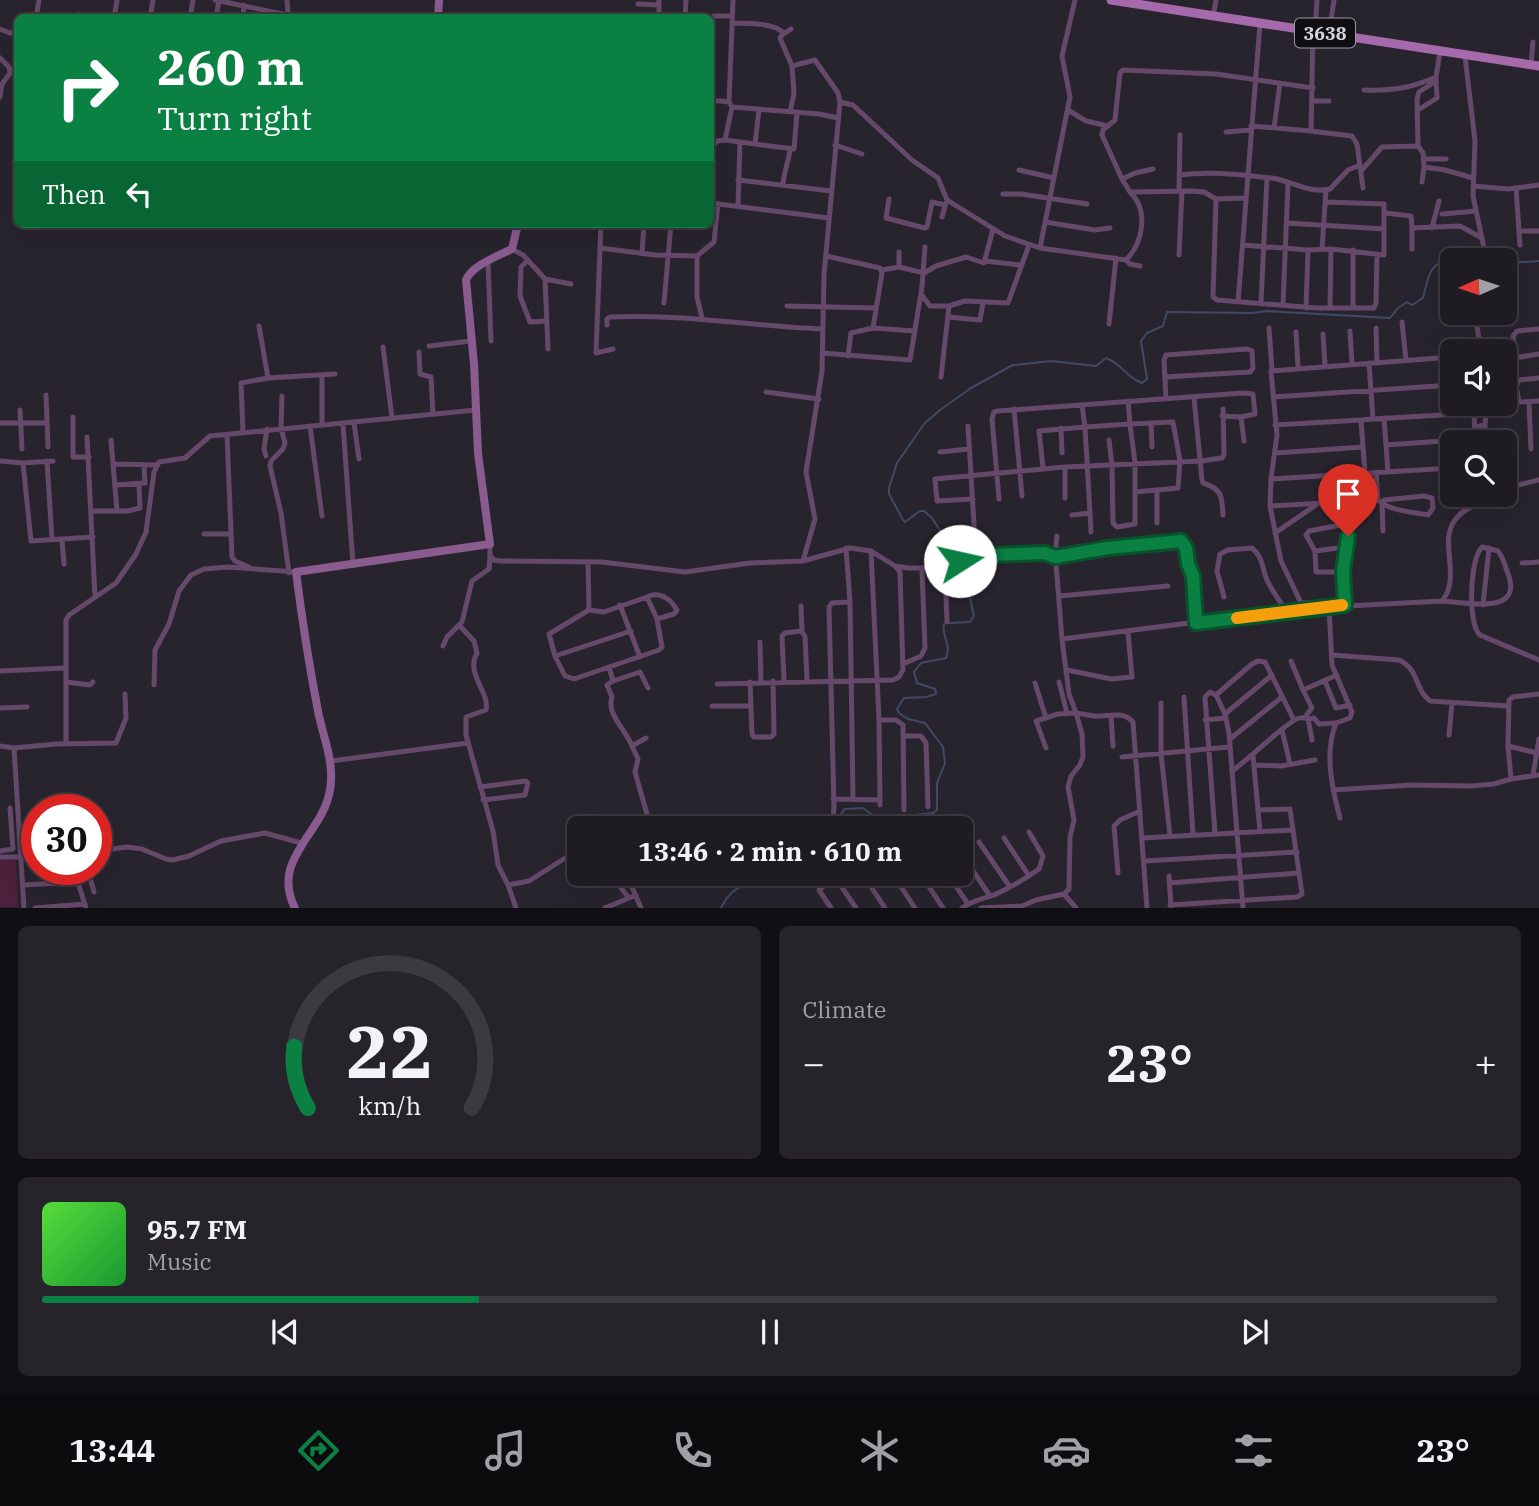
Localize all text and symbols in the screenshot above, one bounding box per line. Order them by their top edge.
road number: 3638 [1295,18,1355,48]
text: 260 m [157,35,304,98]
icon: right [42,42,133,133]
text: Turn right [157,97,312,139]
icon: left [120,175,158,213]
text: Then [42,177,106,211]
north arrow [1440,248,1517,326]
map controls [1440,248,1517,507]
button: sound [1440,339,1517,416]
button: search [1440,430,1517,507]
pin [1318,464,1378,536]
icon: arrive [1329,475,1367,513]
position arrow [923,524,997,598]
speed limit sign: 30 [21,794,112,885]
text: 13:46 · 2 min · 610 m [638,834,902,868]
text: Climate [803,994,886,1024]
text: 22 [346,1004,433,1099]
text: 23° [1106,1029,1193,1096]
text: − [803,1038,825,1087]
text: + [1474,1038,1497,1087]
text: km/h [358,1089,421,1122]
text: 95.7 FM [147,1212,247,1246]
text: Music [147,1246,212,1276]
icon: previous [266,1313,304,1351]
icon: pause [751,1313,789,1351]
icon: next [1236,1313,1274,1351]
icon: directions [294,1426,343,1475]
icon: music [481,1426,530,1475]
icon: phone [668,1426,717,1475]
icon: climate [855,1426,904,1475]
icon: car [1042,1426,1091,1475]
icon: filters [1229,1426,1278,1475]
text: 13:44 [69,1429,156,1471]
text: 23° [1416,1429,1470,1471]

